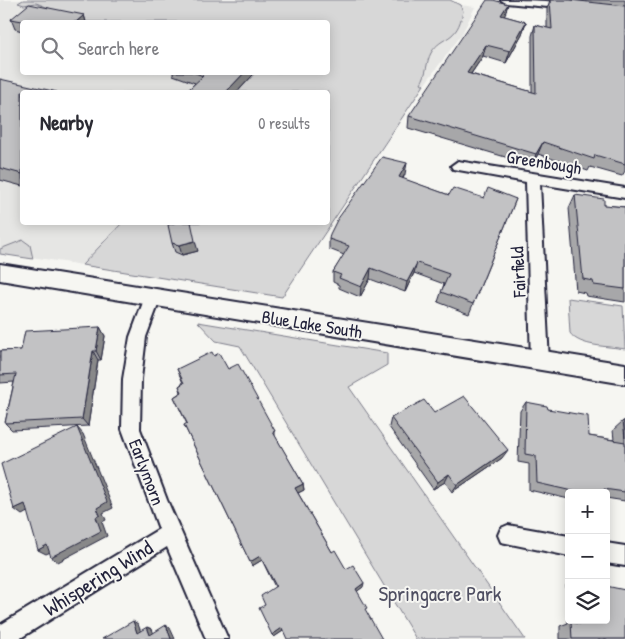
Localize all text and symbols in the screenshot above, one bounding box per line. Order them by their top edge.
search box [20,20,330,75]
icon: search [38,34,66,62]
text: Search here [78,35,159,61]
text: Nearby [40,108,93,137]
text: 0 results [258,112,310,134]
street label: Greenbough [505,144,584,180]
street label: Fairfield [504,246,532,299]
street label: Blue Lake South [260,304,364,344]
street label: Earlymorn [123,435,171,509]
map controls [565,489,610,624]
button: + [565,489,610,534]
street label: Whispering Wind [38,533,158,623]
button: − [565,534,610,579]
park label: Springacre Park [378,579,502,608]
button: layers [565,579,610,624]

